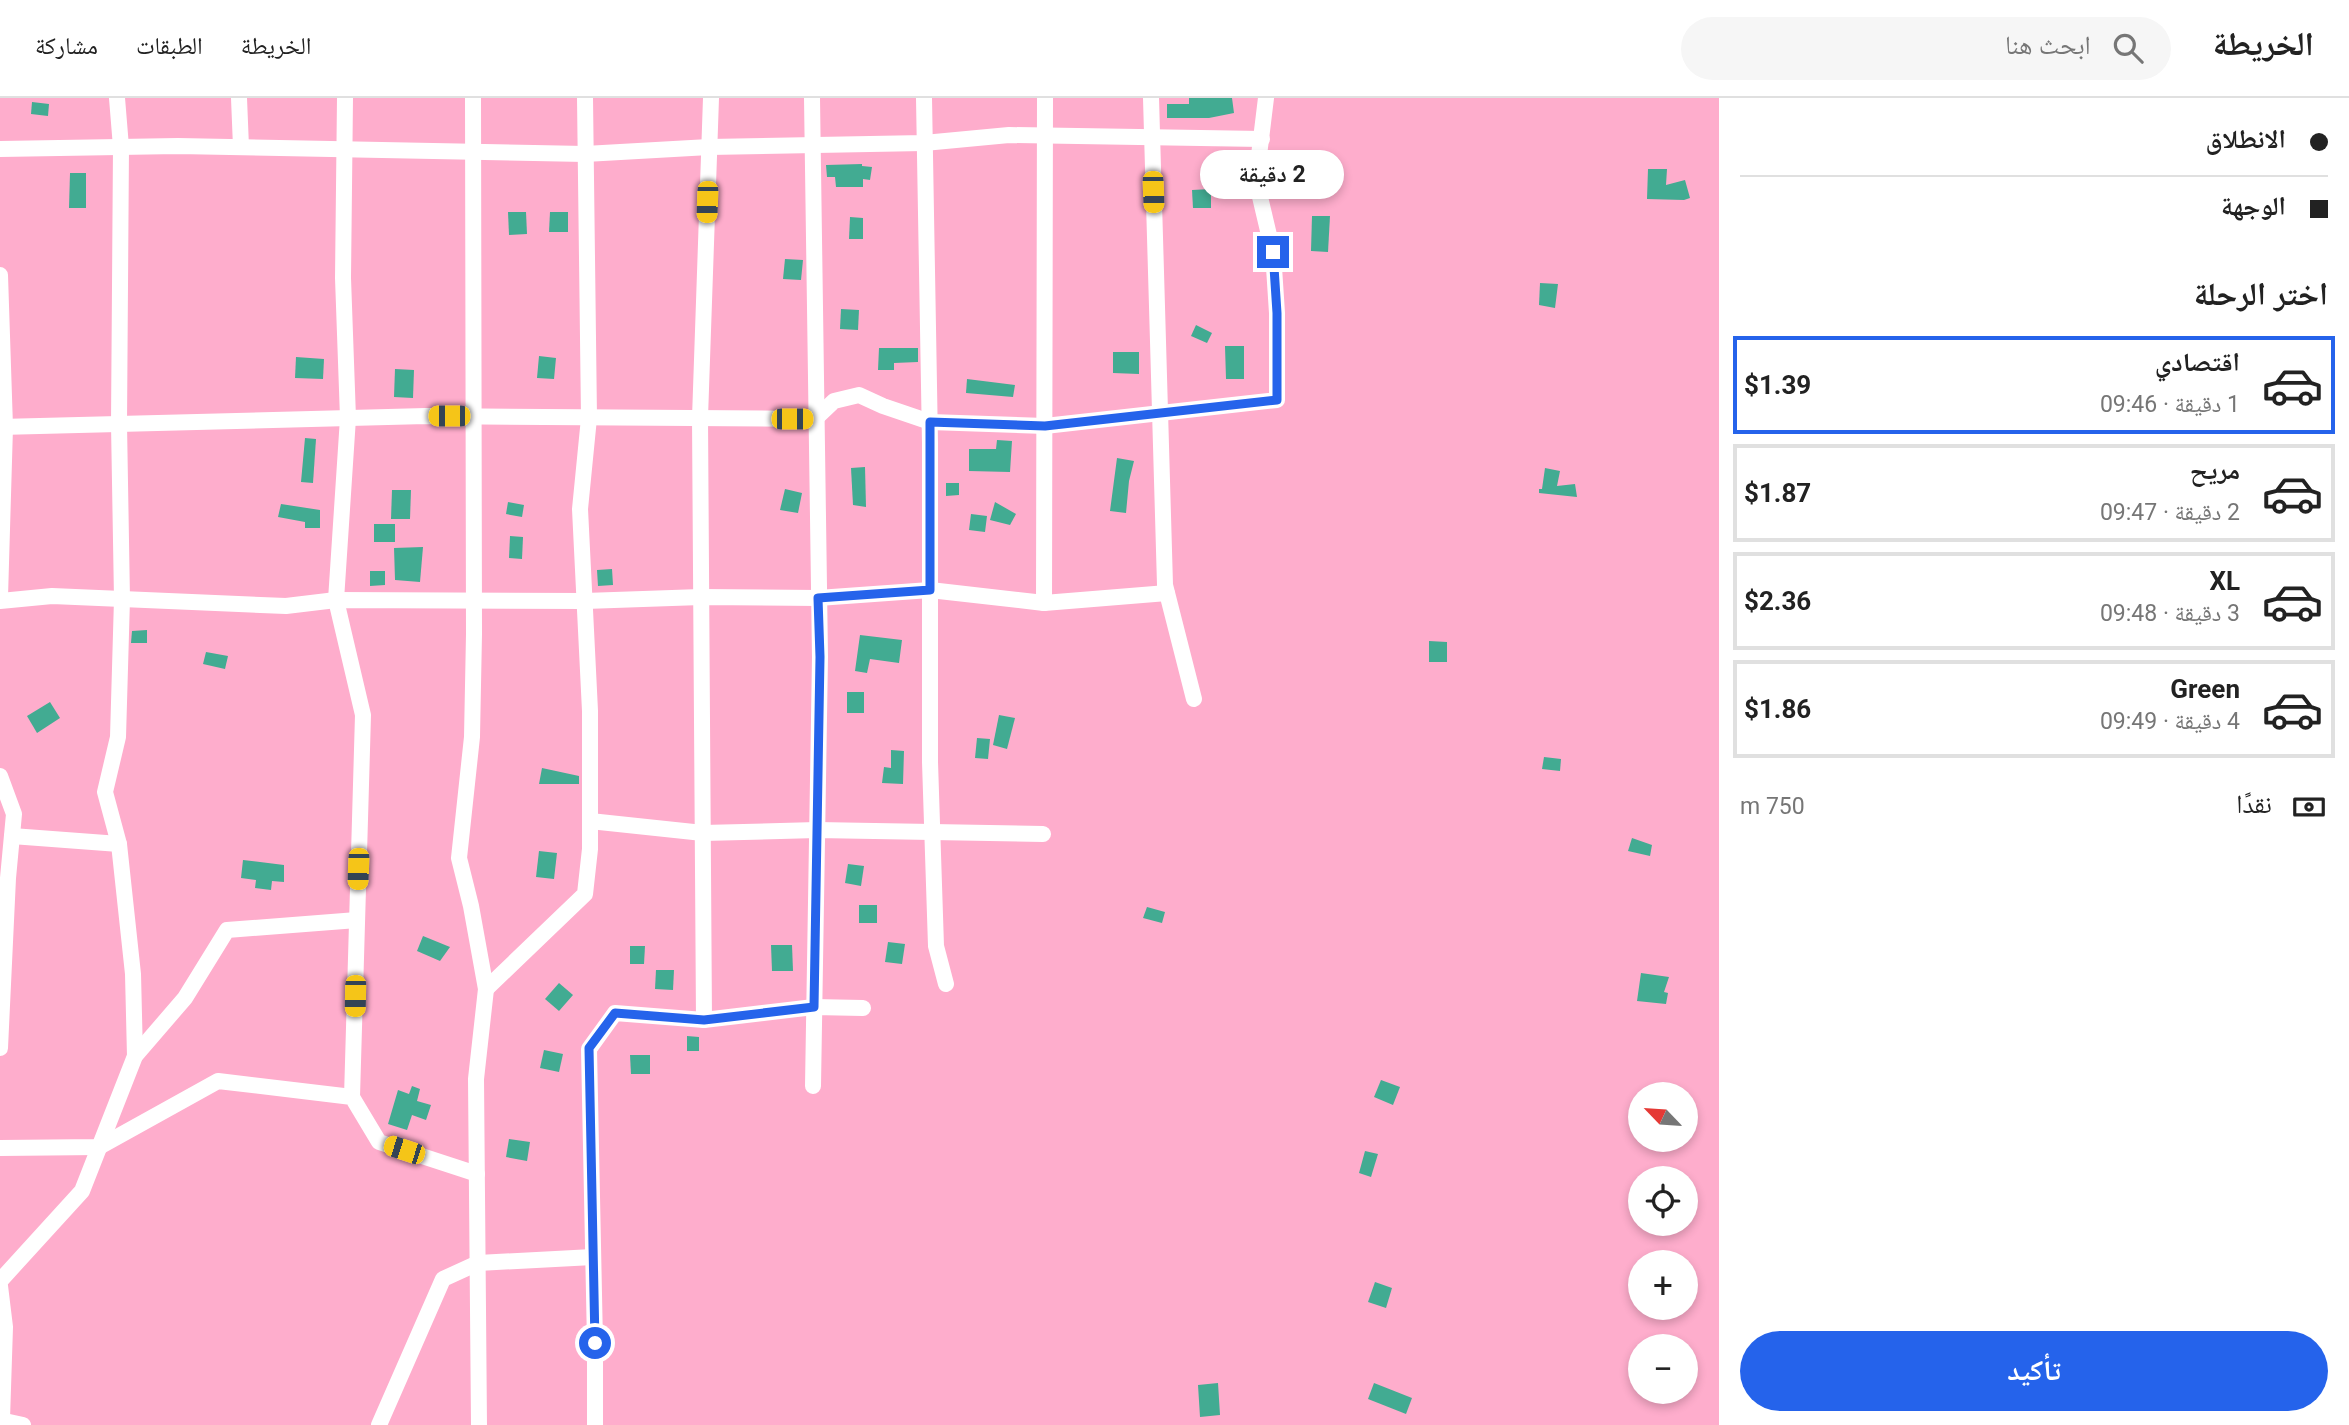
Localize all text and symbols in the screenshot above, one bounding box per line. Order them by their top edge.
search box [1681,17,2171,80]
text: الخريطة [2213,24,2314,63]
icon: search [2109,29,2147,67]
text: ابحث هنا [2005,30,2091,60]
text: مشاركة [35,32,98,60]
text: الطبقات [136,32,203,60]
text: الخريطة [241,32,311,60]
text: الانطلاق [2206,124,2286,154]
callout: 2 دقيقة [1201,150,1345,200]
text: 2 دقيقة [1238,161,1306,188]
car [1142,171,1165,213]
car [696,181,719,223]
text: الوجهة [2221,191,2286,221]
route end [1257,236,1289,268]
text: اختر الرحلة [2194,275,2328,313]
text: اقتصادي [2155,347,2240,377]
icon: car [2261,354,2324,417]
text: $1.39 [1744,370,1811,400]
text: 1 دقيقة · 09:46 [2100,391,2240,418]
car [429,406,471,427]
car [772,409,814,430]
text: مريح [2190,455,2240,485]
icon: car [2261,462,2324,525]
text: $1.87 [1744,478,1811,508]
text: 2 دقيقة · 09:47 [2100,499,2240,526]
text: XL [2209,566,2240,596]
icon: car [2261,570,2324,633]
text: $2.36 [1744,586,1811,616]
text: 3 دقيقة · 09:48 [2100,600,2240,627]
text: Green [2170,674,2240,704]
icon: car [2261,678,2324,741]
text: $1.86 [1744,694,1811,724]
text: 4 دقيقة · 09:49 [2100,708,2240,735]
icon: cash [2290,788,2328,826]
text: نقدًا [2236,789,2272,819]
text: 750 m [1740,793,1805,820]
car [347,848,370,890]
car [345,975,366,1017]
north arrow [1628,1082,1698,1152]
map controls [1628,1082,1698,1404]
car [381,1134,428,1166]
button: locate [1628,1166,1698,1236]
button: + [1628,1250,1698,1320]
route start [579,1327,611,1359]
button: تأكيد [1740,1331,2328,1411]
button: − [1628,1334,1698,1404]

